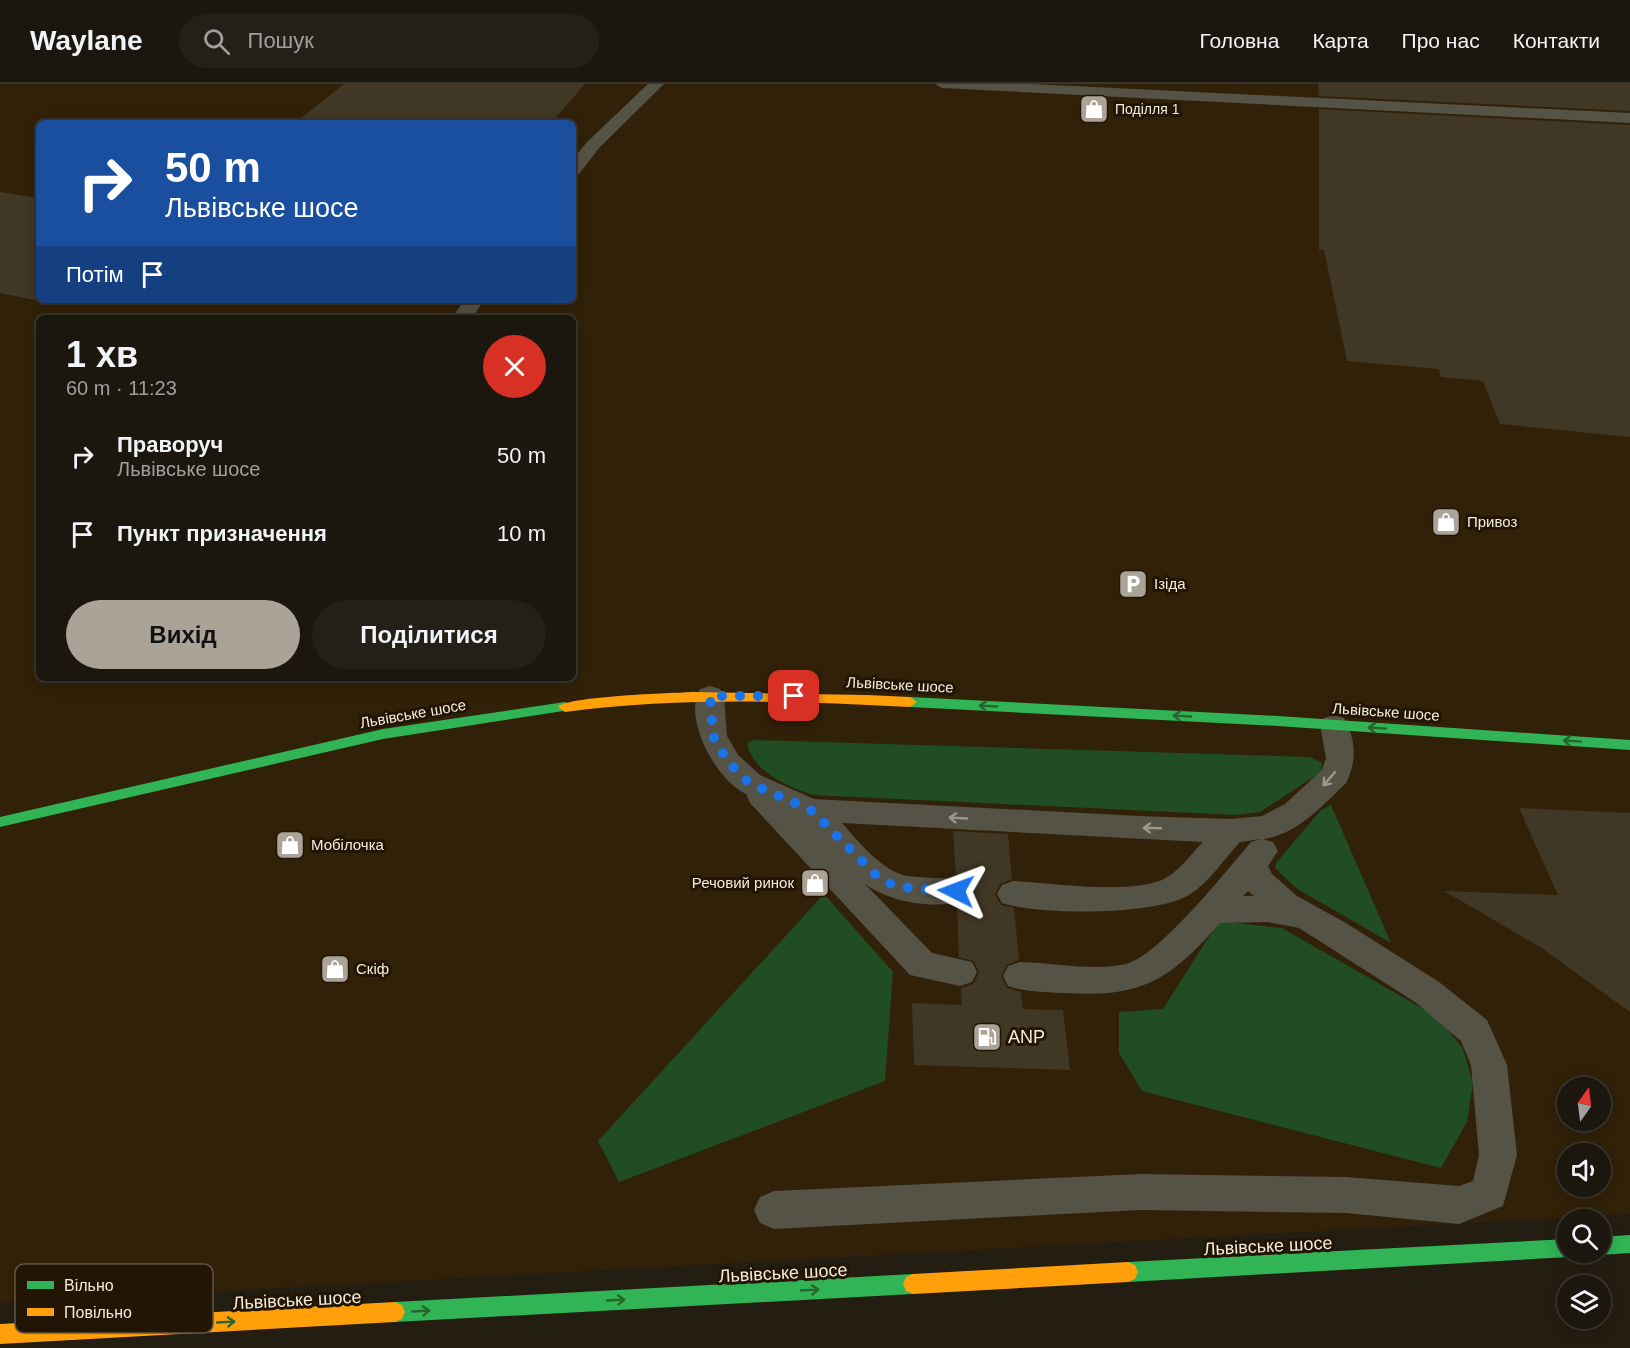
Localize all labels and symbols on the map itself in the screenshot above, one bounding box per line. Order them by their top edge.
shop icon: Поділля 1 [1078,93,1110,125]
place label: Поділля 1 [1115,101,1180,117]
shop icon: Привоз [1430,506,1462,538]
place label: Привоз [1467,513,1517,530]
parking icon: Ізіда [1117,568,1149,600]
place label: Ізіда [1154,575,1186,592]
pin [768,670,819,721]
street label: Львівське шосе [846,673,954,696]
street label: Львівське шосе [358,696,467,731]
street label: Львівське шосе [1332,699,1440,724]
one-way arrow [978,701,998,712]
one-way arrow [1173,710,1193,721]
one-way arrow [1368,722,1388,733]
one-way arrow [1562,736,1582,747]
one-way arrow [1322,771,1336,786]
one-way arrow [948,813,968,824]
one-way arrow [1143,823,1163,834]
shop icon: Мобілочка [274,829,306,861]
place label: Мобілочка [311,836,385,853]
position arrow [924,859,988,923]
shop icon: Речовий ринок [799,867,831,899]
place label: Речовий ринок [692,874,794,891]
shop icon: Скіф [319,953,351,985]
place label: Скіф [356,960,389,977]
fuel station icon: ANP [971,1021,1003,1053]
place label: ANP [1008,1027,1045,1047]
north arrow [1557,1077,1611,1131]
street label: Львівське шосе [1203,1233,1333,1259]
street label: Львівське шосе [718,1260,848,1286]
legend [15,1264,213,1333]
text: Вільно [64,1277,114,1294]
one-way arrow [800,1284,820,1295]
street label: Львівське шосе [232,1287,362,1313]
one-way arrow [605,1295,625,1306]
text: Повільно [64,1304,132,1321]
one-way arrow [410,1306,430,1317]
one-way arrow [216,1316,236,1327]

